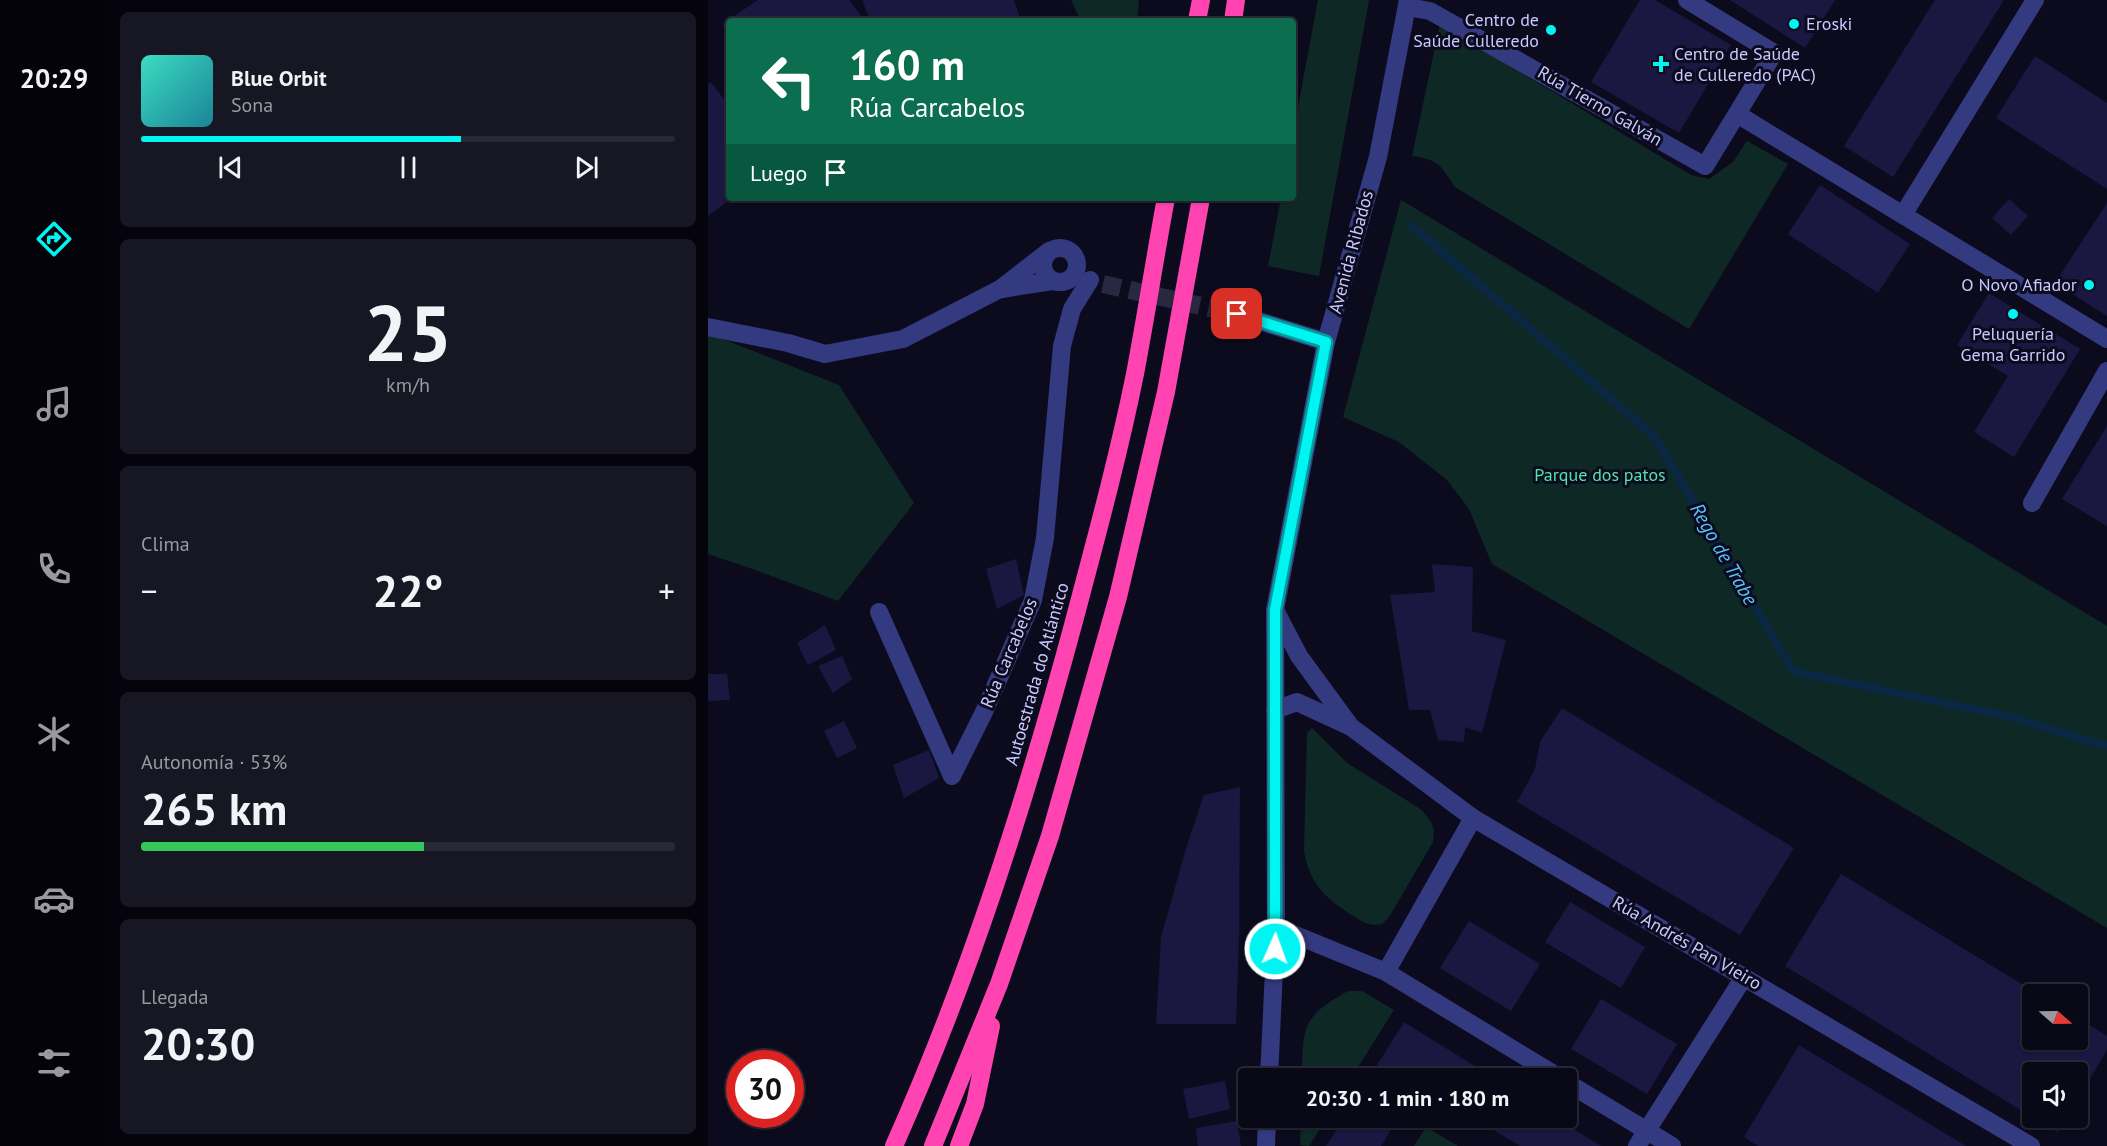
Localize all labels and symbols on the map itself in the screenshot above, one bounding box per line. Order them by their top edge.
place label: Centro de Saúde Culleredo [1413,8,1539,52]
place label: Eroski [1806,12,1852,35]
marker: Eroski [1787,17,1801,31]
marker: Centro de Saúde Culleredo [1544,23,1558,37]
place label: Centro de Saúde de Culleredo (PAC) [1674,42,1816,86]
marker: Centro de Saúde de Culleredo (PAC) [1652,55,1670,73]
street label: Rúa Tierno Galván [1534,60,1667,151]
street label: Avenida Ribados [1323,188,1378,316]
place label: O Novo Afiador [1961,273,2077,296]
marker: O Novo Afiador [2082,278,2096,292]
pin [1211,288,1262,339]
marker: Peluquería Gema Garrido [2006,307,2020,321]
place label: Peluquería Gema Garrido [1961,322,2065,366]
park label: Parque dos patos [1534,463,1666,486]
water label: Rego de Trabe [1684,498,1764,610]
street label: Autoestrada do Atlántico [999,580,1074,768]
street label: Rúa Carcabelos [975,594,1042,711]
street label: Rúa Andrés Pan Vieiro [1609,891,1766,995]
position arrow [1243,917,1307,981]
north arrow [2022,984,2088,1050]
speed limit sign: 30 [726,1050,804,1128]

